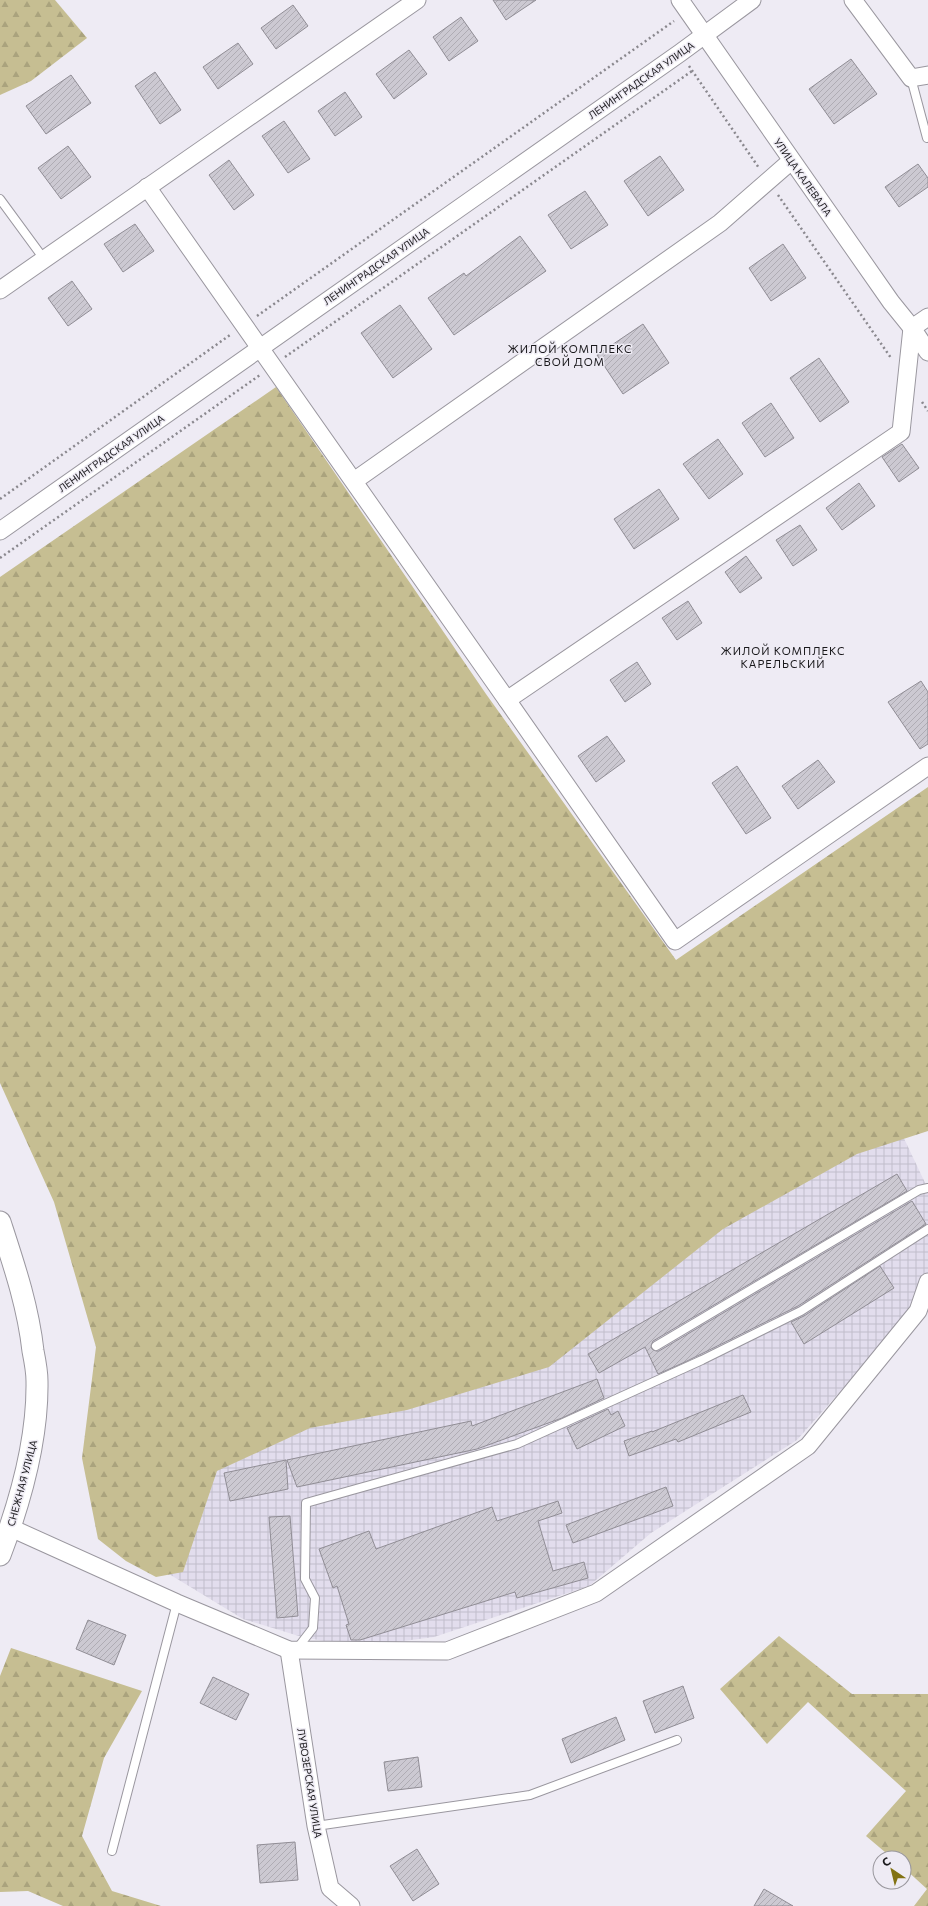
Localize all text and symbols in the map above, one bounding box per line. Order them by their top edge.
street label: ЛЕНИНГРАДСКАЯ УЛИЦА [586,39,696,121]
street label: УЛИЦА КАЛЕВАЛА [772,136,834,218]
street label: ЛЕНИНГРАДСКАЯ УЛИЦА [321,225,431,307]
district label: ЖИЛОЙ КОМПЛЕКС СВОЙ ДОМ [507,341,633,368]
street label: ЛЕНИНГРАДСКАЯ УЛИЦА [56,412,166,494]
district label: ЖИЛОЙ КОМПЛЕКС КАРЕЛЬСКИЙ [720,643,846,670]
street label: СНЕЖНАЯ УЛИЦА [5,1438,39,1528]
street label: ЛУВОЗЕРСКАЯ УЛИЦА [295,1727,325,1839]
north arrow [872,1850,912,1890]
text: С [879,1854,893,1869]

